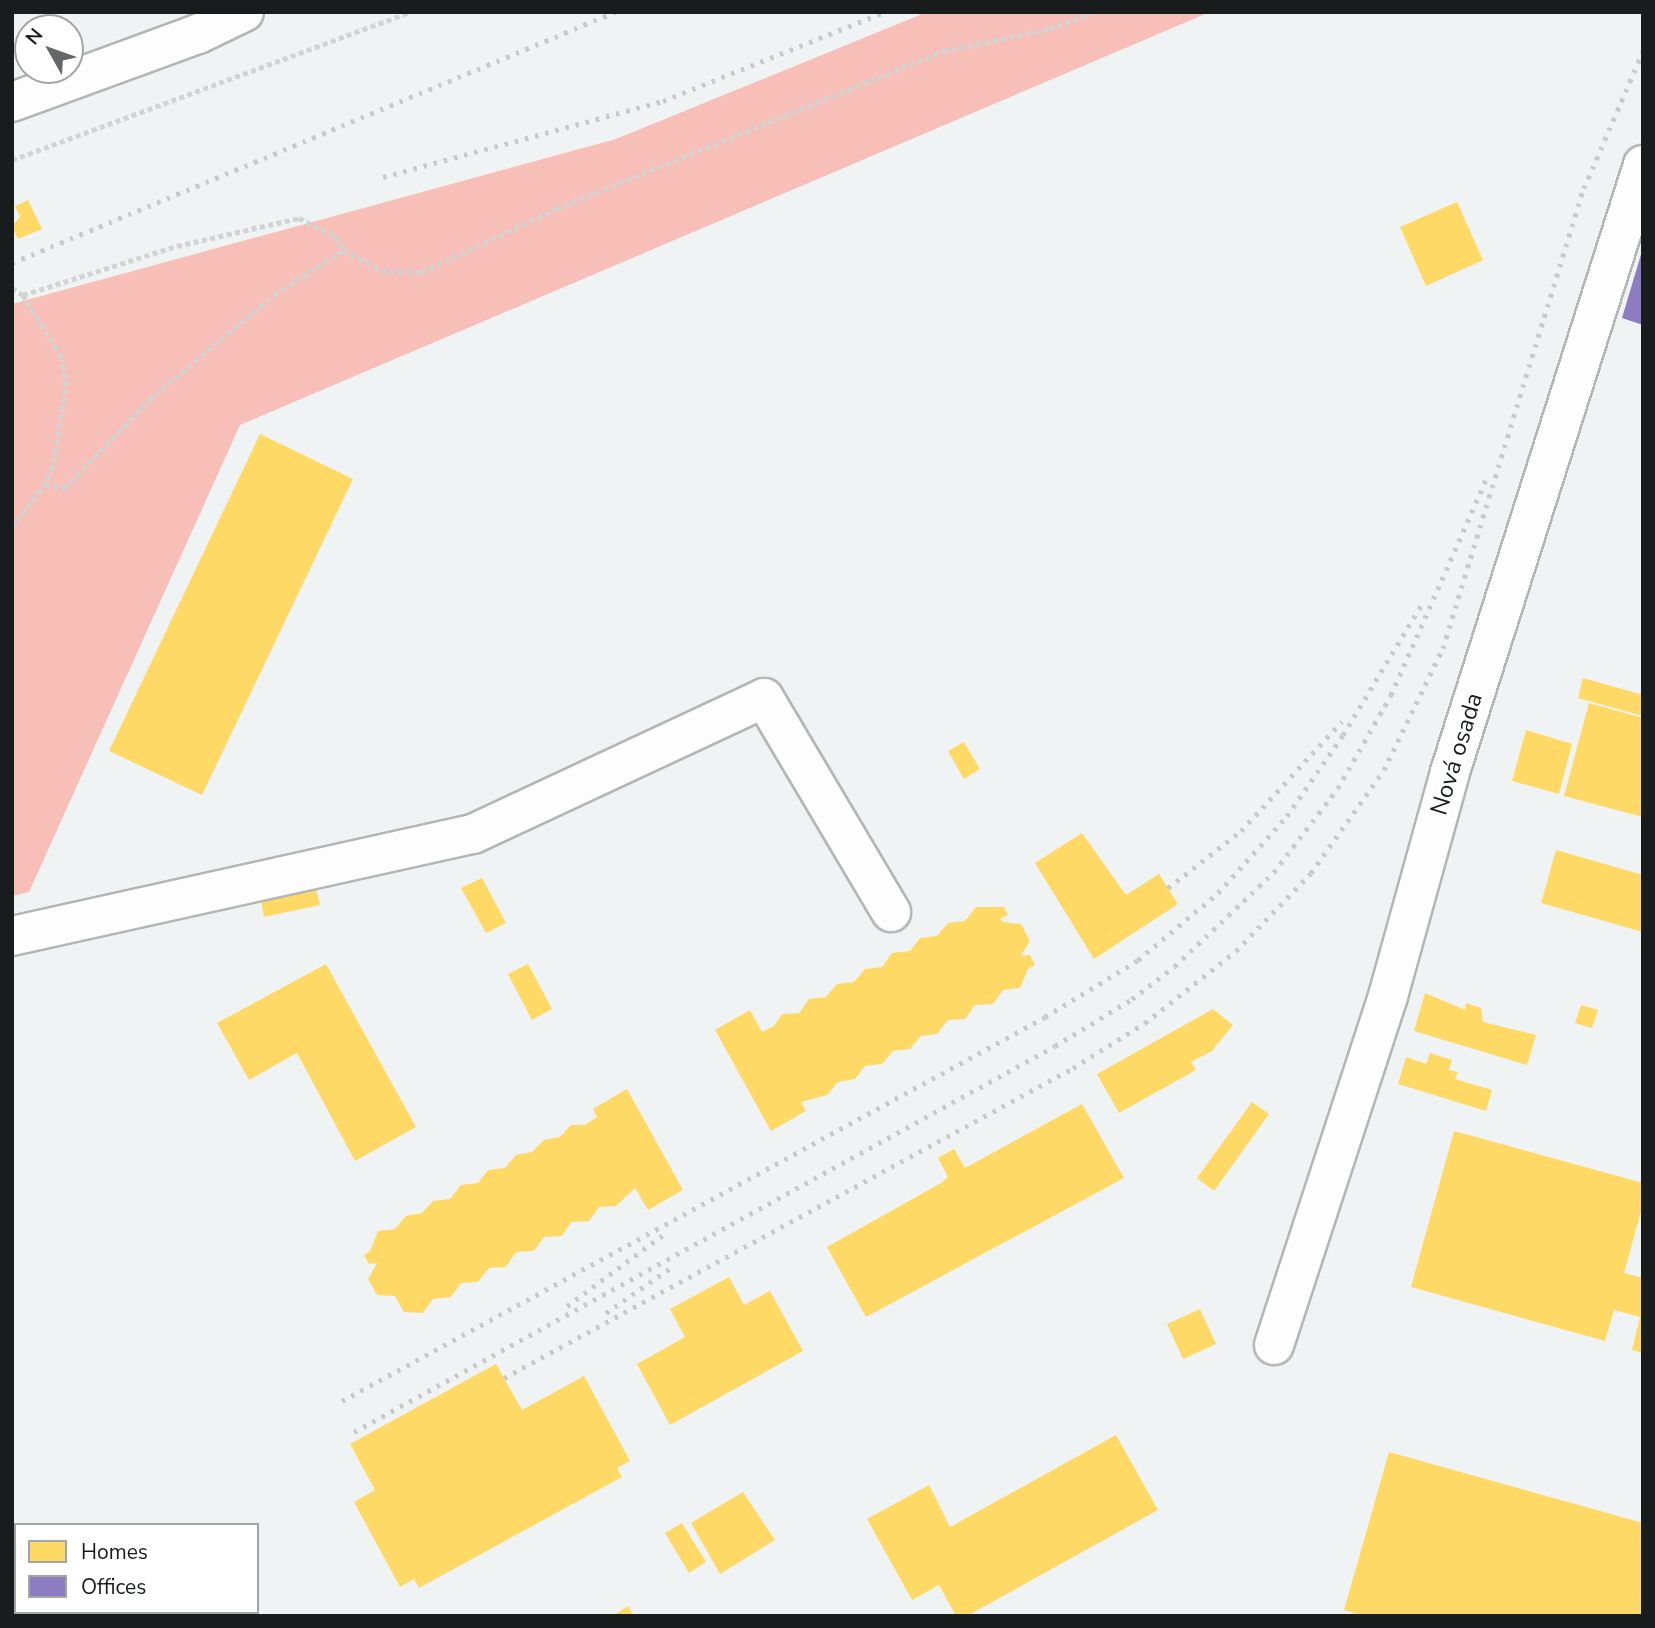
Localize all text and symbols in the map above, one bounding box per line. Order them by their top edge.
north arrow [14,14,84,84]
text: N [20,23,49,51]
street label: Nová osada [1425,689,1489,819]
legend [14,1523,259,1614]
text: Homes [81,1538,148,1566]
text: Offices [81,1573,146,1601]

